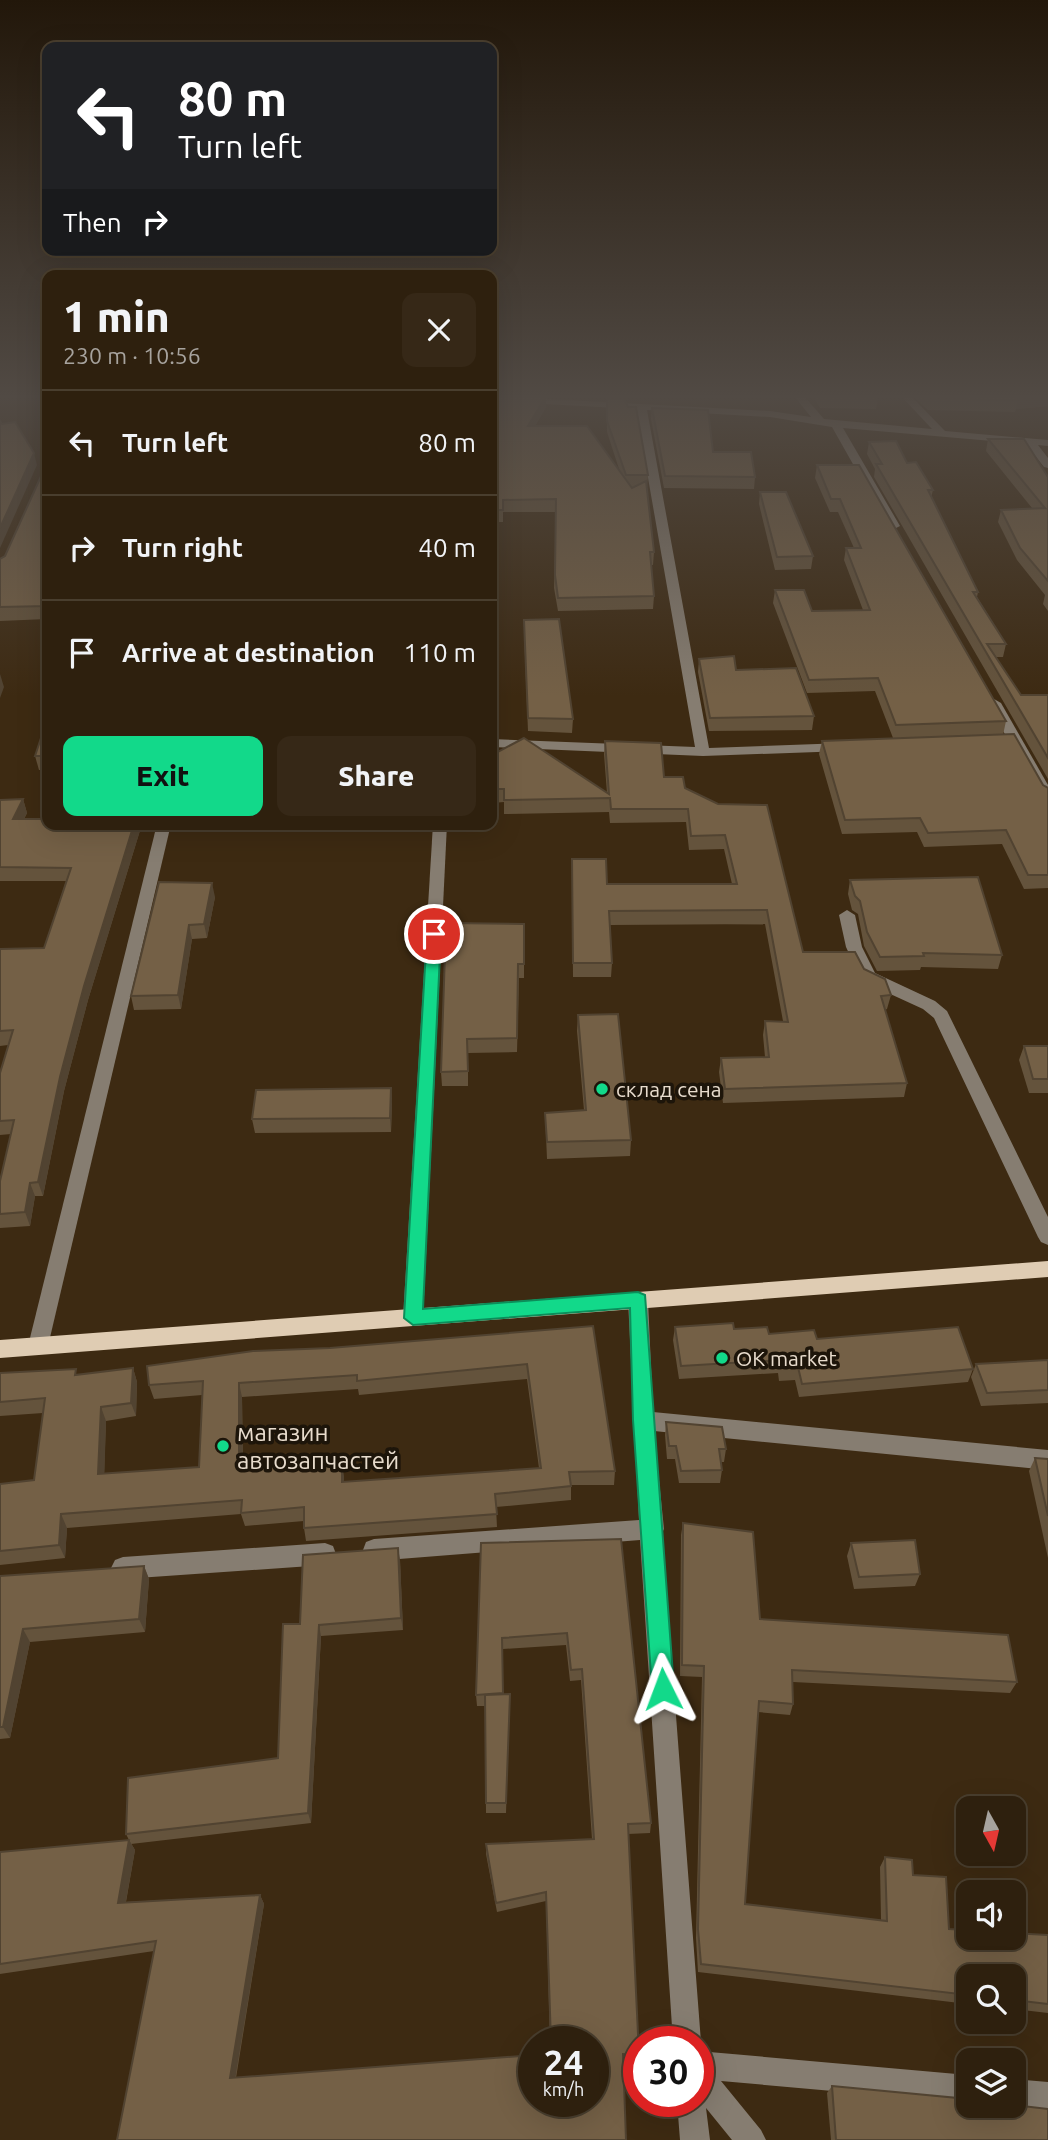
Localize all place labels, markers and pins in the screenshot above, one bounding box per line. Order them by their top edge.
pin [404,904,464,964]
place label: склад сена [616,1077,722,1101]
marker: склад сена [594,1081,610,1097]
place label: OK market [736,1346,837,1370]
marker: OK market [714,1350,730,1366]
place label: магазин автозапчастей [237,1419,399,1474]
marker: магазин автозапчастей [215,1438,231,1454]

